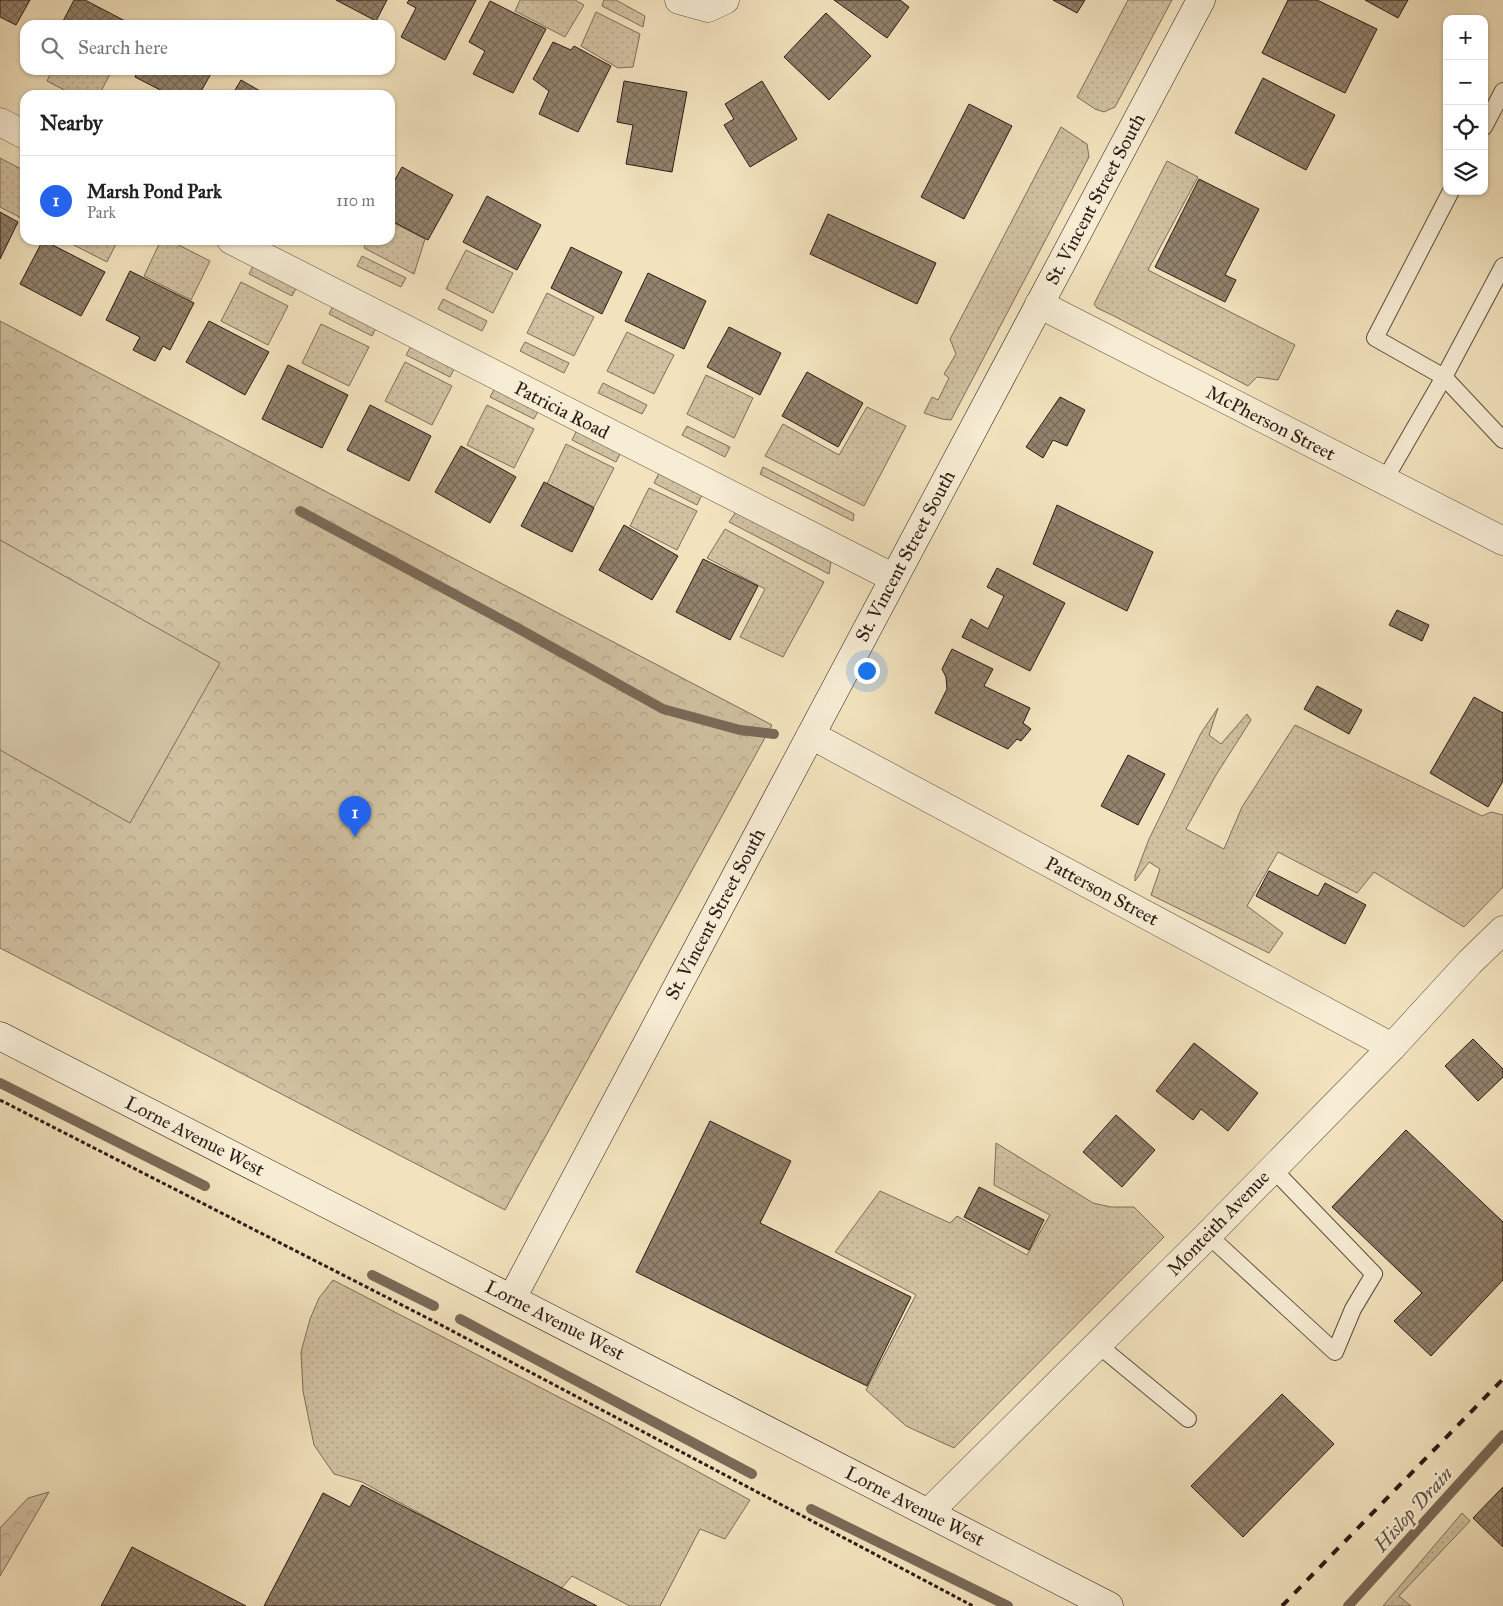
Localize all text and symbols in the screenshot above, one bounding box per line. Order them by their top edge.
map controls [1443,15,1488,195]
button: + [1443,15,1488,60]
search box [20,20,395,75]
icon: search [38,34,66,62]
text: Search here [78,36,168,59]
button: − [1443,60,1488,105]
button: locate [1443,105,1488,150]
street label: St. Vincent Street South [1040,109,1150,289]
text: Nearby [40,110,103,136]
button: layers [1443,150,1488,195]
text: Marsh Pond Park [87,180,222,203]
text: 1 [53,191,59,210]
text: 110 m [336,191,375,210]
text: Park [87,203,116,222]
street label: Patricia Road [511,376,614,444]
street label: McPherson Street [1203,381,1340,466]
street label: St. Vincent Street South [850,466,960,646]
your location [854,658,880,684]
pin: 1 [339,796,371,837]
street label: St. Vincent Street South [660,824,770,1004]
street label: Patterson Street [1041,851,1163,931]
street label: Lorne Avenue West [122,1091,269,1181]
street label: Monteith Avenue [1162,1166,1274,1280]
street label: Lorne Avenue West [482,1275,629,1365]
street label: Lorne Avenue West [842,1461,989,1551]
water label: Hislop Drain [1368,1461,1459,1558]

